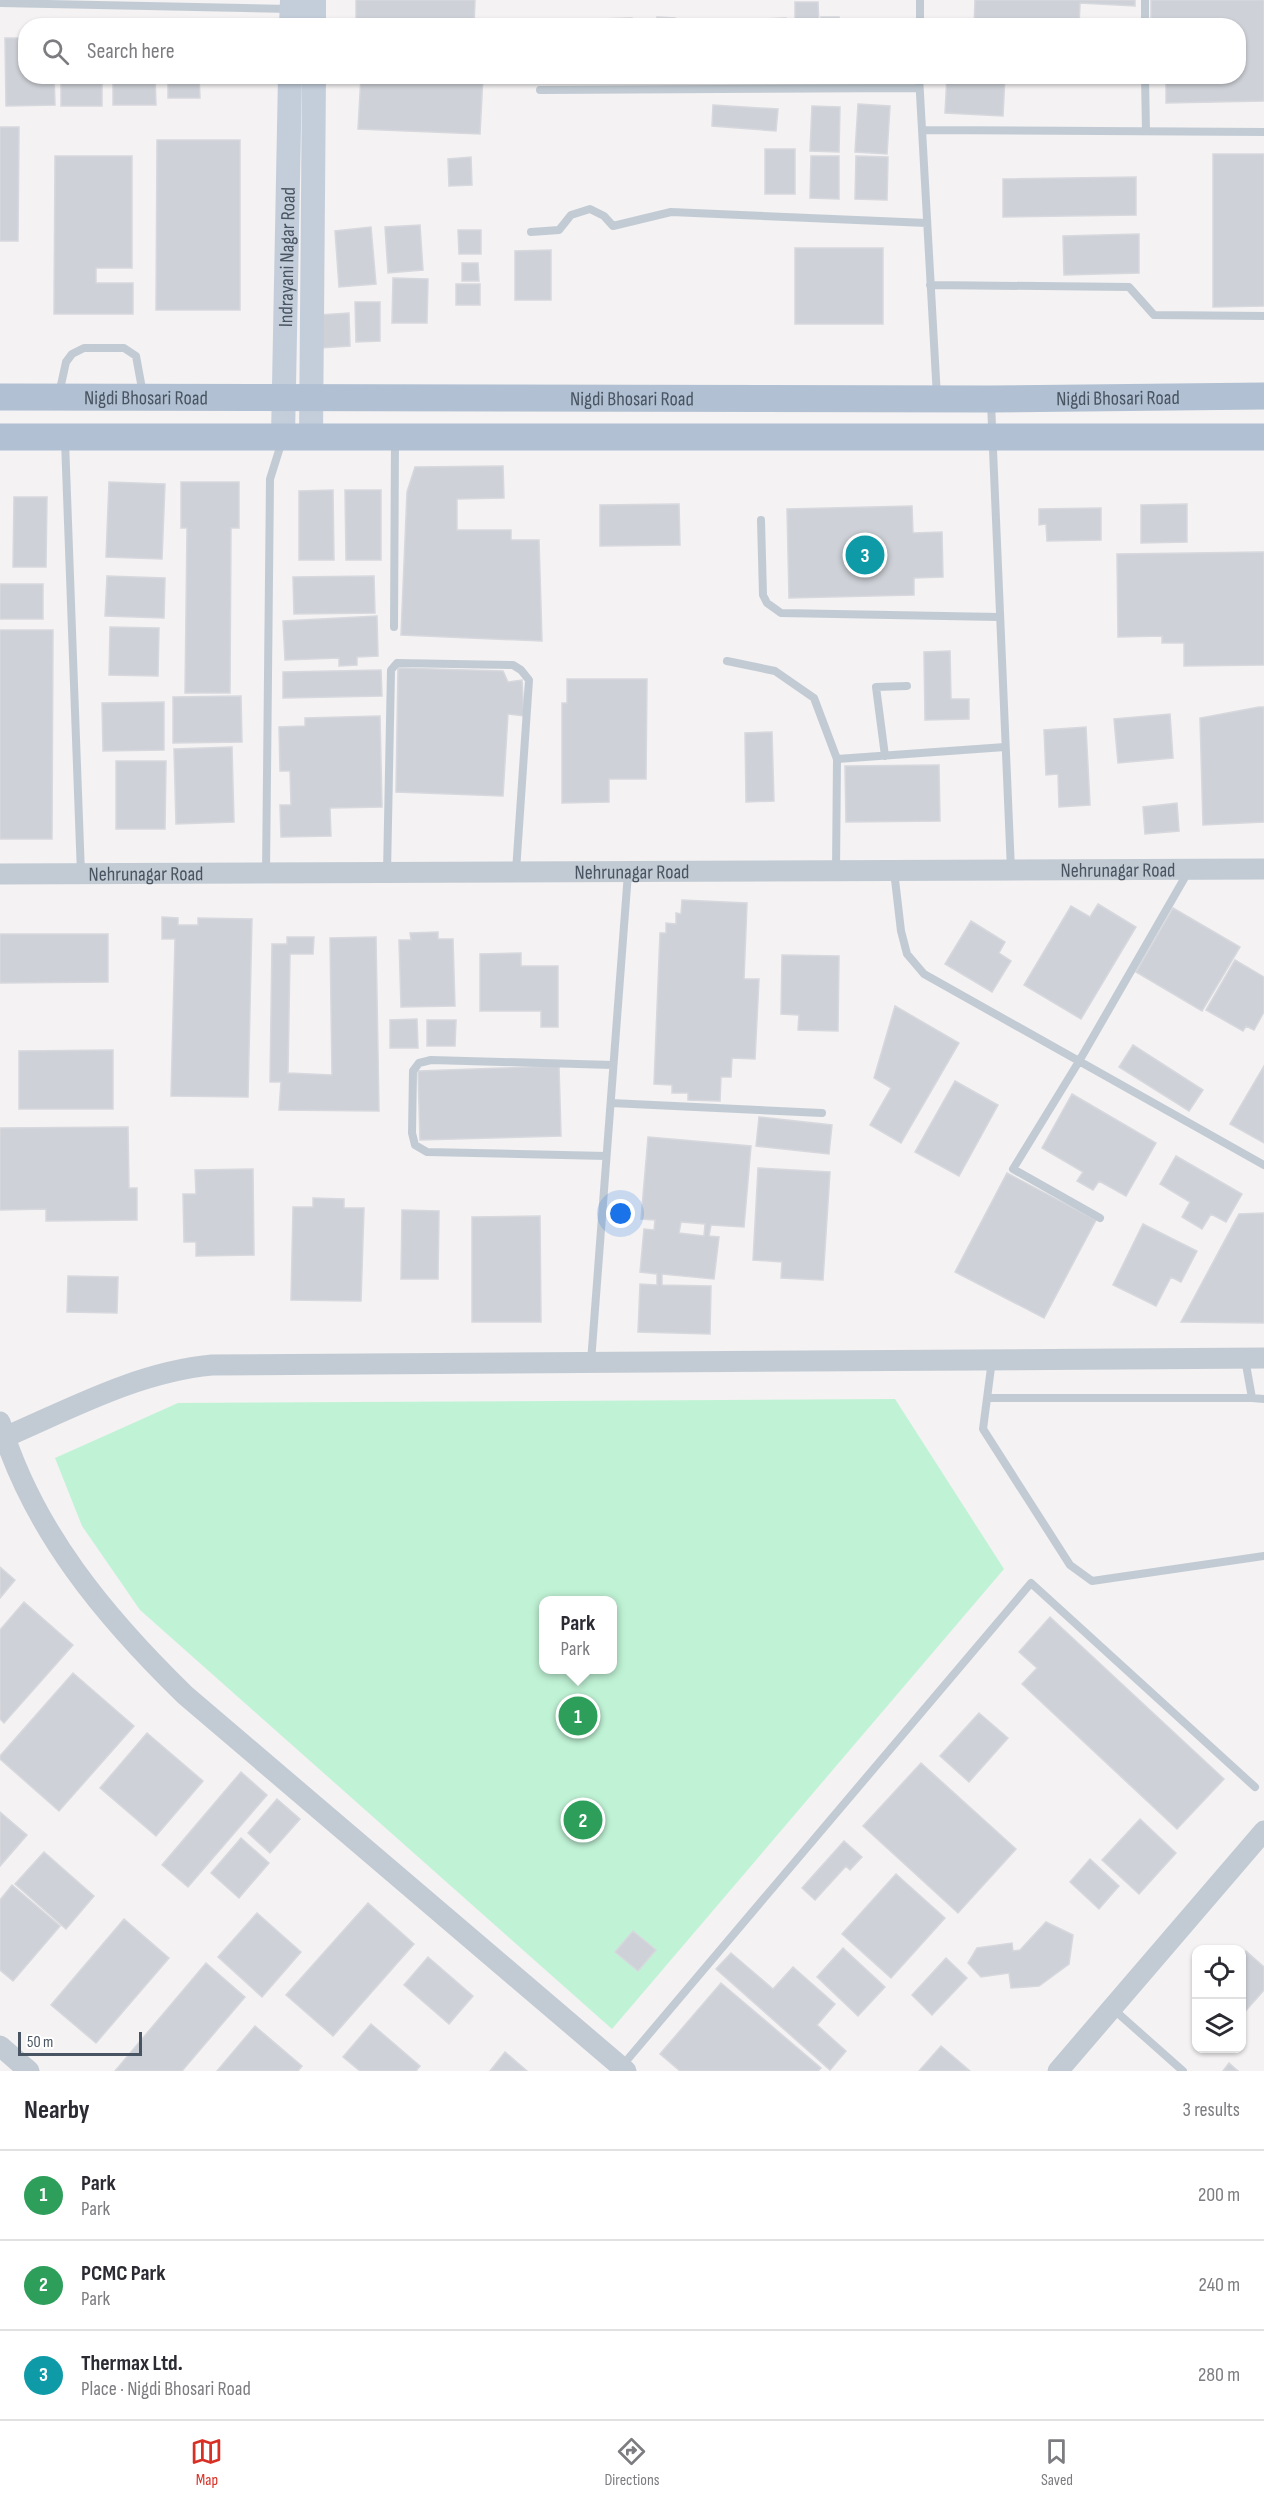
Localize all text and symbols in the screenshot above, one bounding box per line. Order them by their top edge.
search box [18,18,1246,84]
icon: search [39,35,72,68]
text: Search here [87,38,174,65]
street label: Indrayani Nagar Road [274,187,301,327]
street label: Nigdi Bhosari Road [84,386,208,410]
street label: Nigdi Bhosari Road [1056,386,1180,411]
street label: Nigdi Bhosari Road [570,387,694,411]
pin: 3 [846,532,884,578]
street label: Nehrunagar Road [1060,858,1175,883]
street label: Nehrunagar Road [574,860,689,885]
street label: Nehrunagar Road [89,862,204,887]
your location [606,1199,635,1228]
popup [539,1596,617,1674]
text: Park [561,1610,595,1637]
text: Park [561,1637,590,1661]
pin: 1 [558,1694,598,1738]
pin: 2 [564,1798,602,1842]
map controls [1192,1945,1246,2053]
button: locate [1192,1945,1246,1999]
button: layers [1192,1999,1246,2053]
scale bar [18,2029,142,2056]
text: 50 m [27,2033,53,2052]
text: Nearby [24,2095,90,2126]
text: 3 results [1183,2098,1240,2122]
text: Park [81,2170,116,2197]
text: 1 [40,2183,47,2207]
text: 200 m [1198,2183,1240,2207]
text: Park [81,2197,110,2221]
text: PCMC Park [81,2260,166,2287]
text: 2 [39,2273,48,2297]
text: 240 m [1199,2273,1240,2297]
text: Park [81,2287,110,2311]
text: Thermax Ltd. [81,2350,183,2377]
text: 3 [39,2363,48,2387]
text: 280 m [1198,2363,1240,2387]
text: Place · Nigdi Bhosari Road [81,2377,251,2401]
tab: Map [190,2435,223,2490]
tab: Directions [604,2435,659,2490]
tab: Saved [1040,2435,1073,2490]

